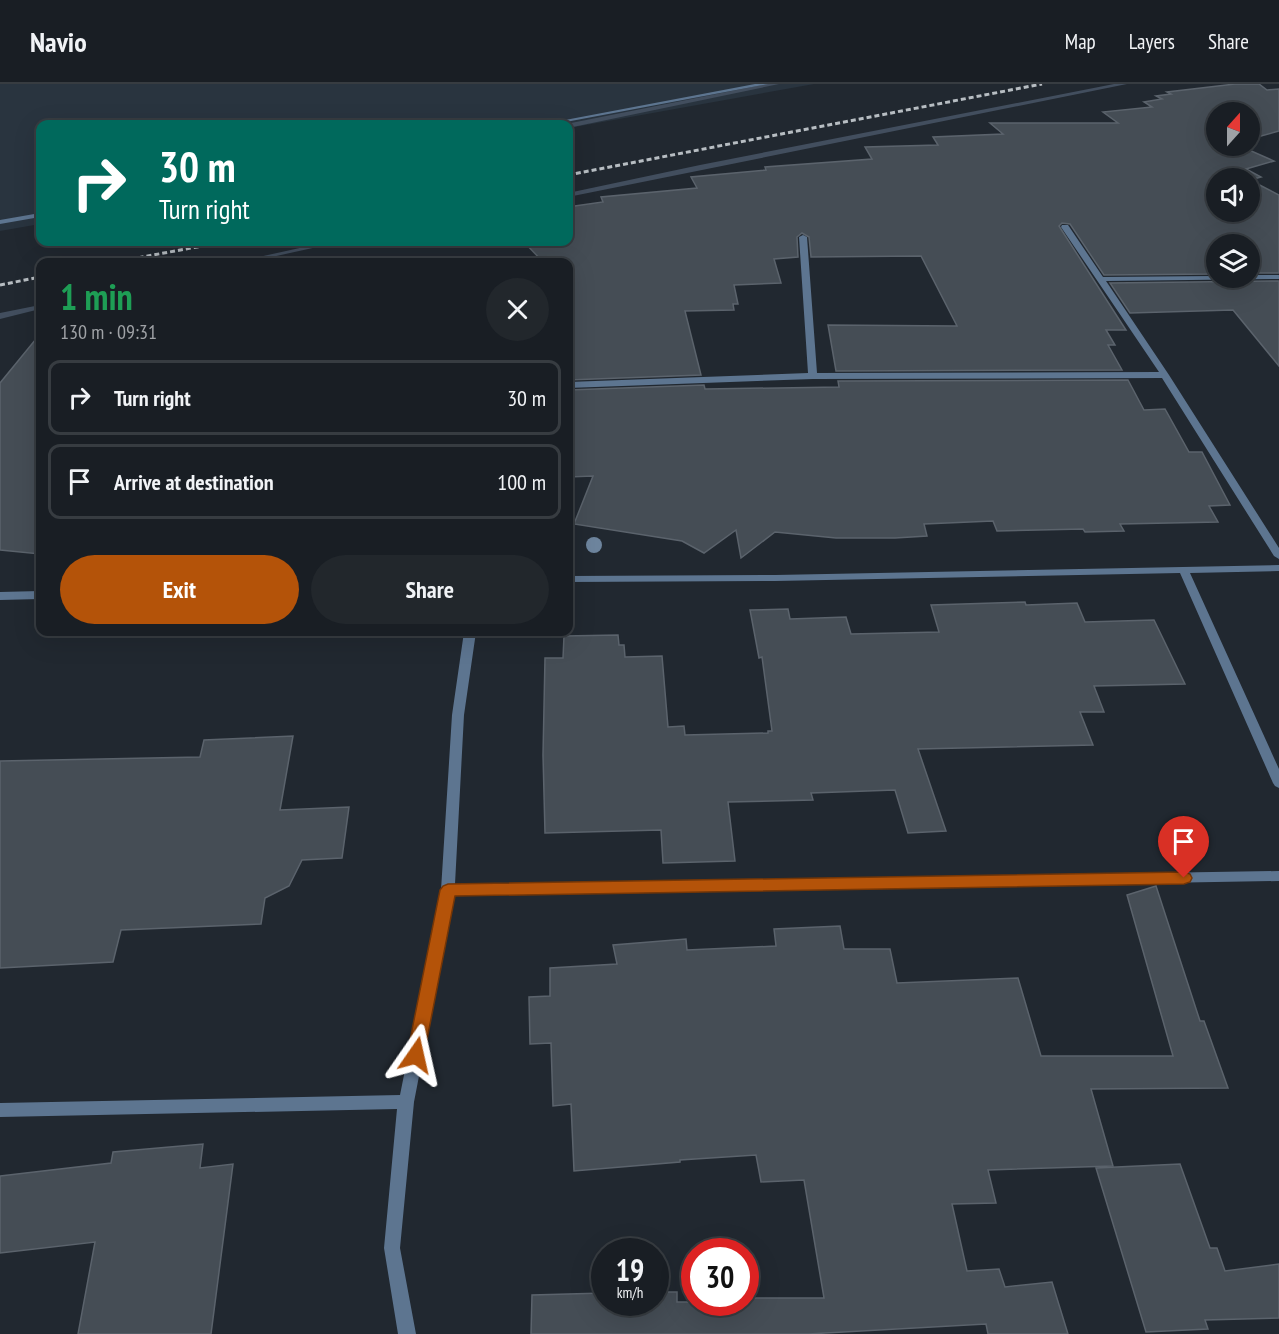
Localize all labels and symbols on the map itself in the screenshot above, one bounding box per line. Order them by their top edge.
north arrow [1206,102,1260,156]
pin [1158,816,1209,878]
position arrow [384,1023,448,1087]
speed limit sign: 30 [681,1238,759,1316]

